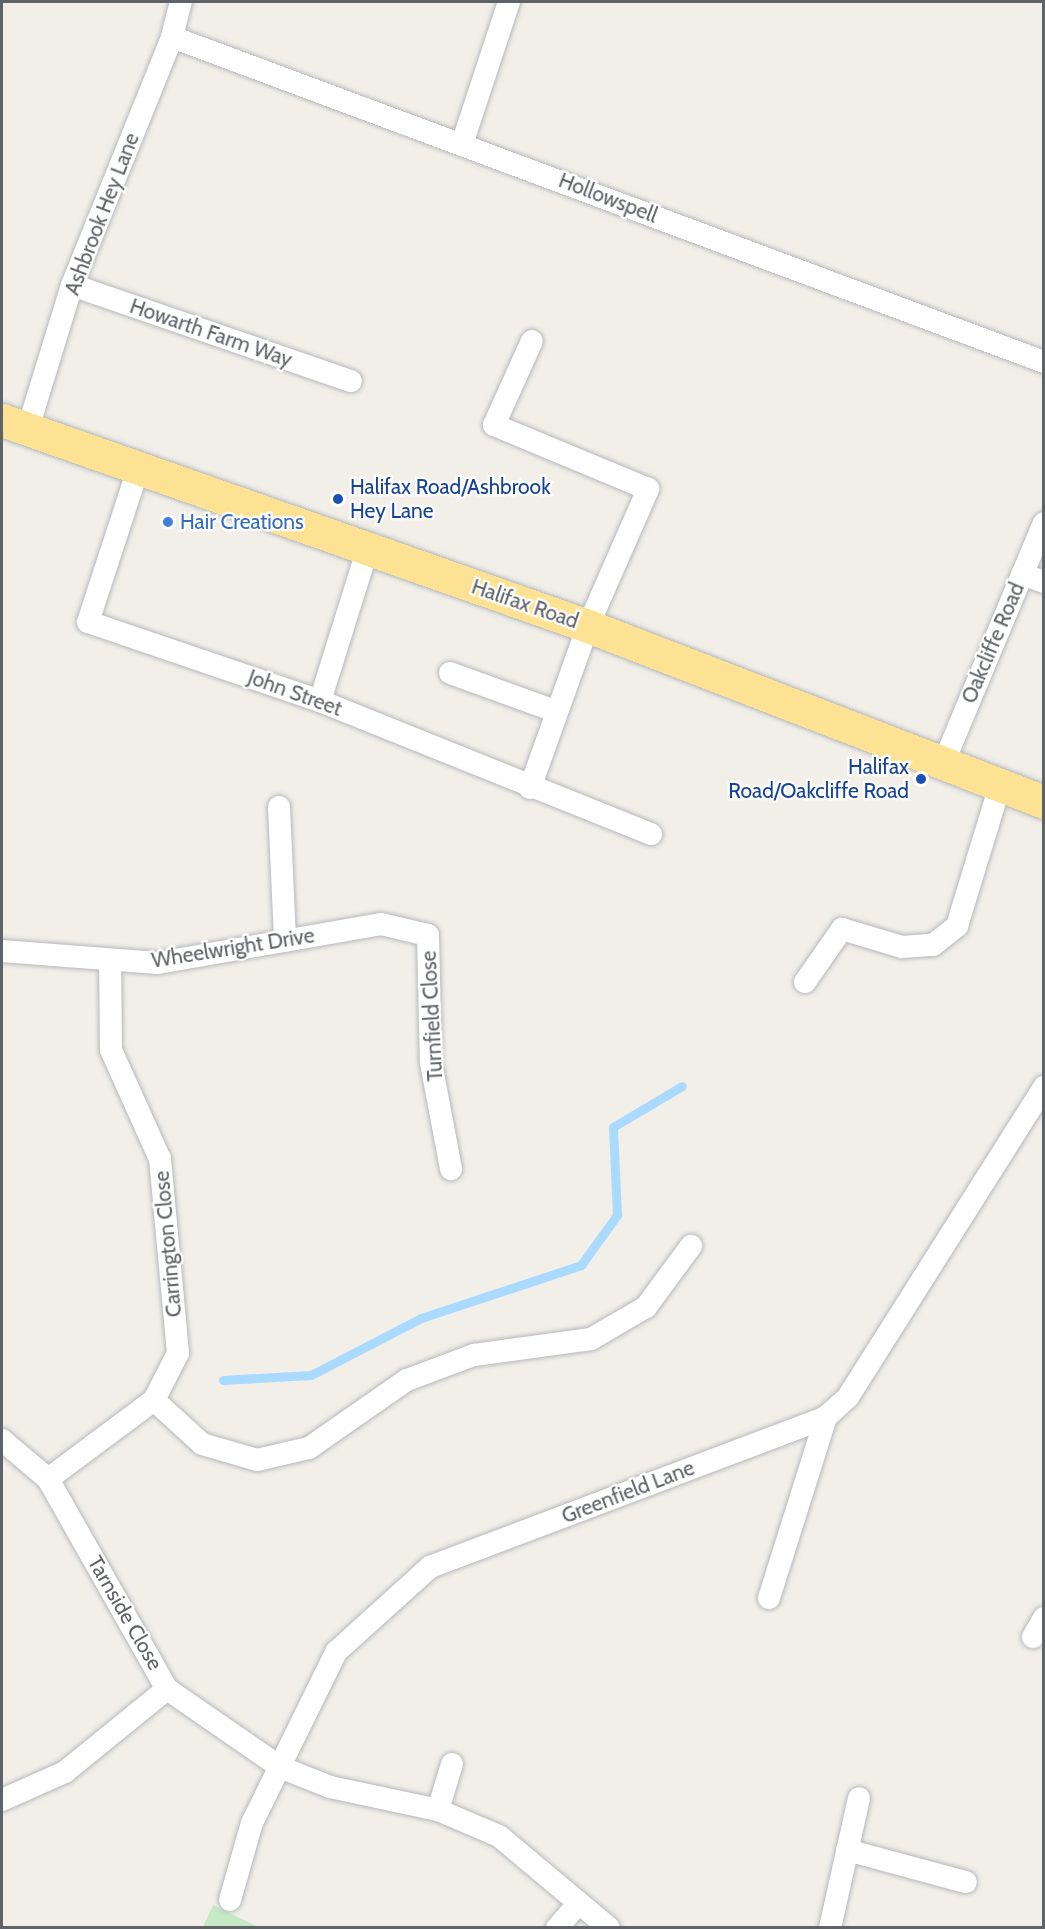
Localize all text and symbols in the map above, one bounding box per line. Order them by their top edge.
street label: Ashbrook Hey Lane [59,129,145,299]
street label: Hollowspell [555,168,661,228]
street label: Howarth Farm Way [127,293,295,373]
place label: Halifax Road/Ashbrook Hey Lane [350,474,551,524]
marker: Halifax Road/Ashbrook Hey Lane [331,492,345,506]
place label: Hair Creations [180,509,304,535]
marker: Hair Creations [161,515,175,529]
street label: Halifax Road [468,574,582,634]
street label: Oakcliffe Road [956,579,1030,707]
street label: John Street [244,664,346,722]
place label: Halifax Road/Oakcliffe Road [728,754,909,804]
marker: Halifax Road/Oakcliffe Road [914,772,928,786]
street label: Wheelwright Drive [150,923,316,973]
street label: Turnfield Close [416,950,448,1082]
street label: Carrington Close [149,1170,187,1318]
street label: Greenfield Lane [558,1455,698,1529]
street label: Tarnside Close [82,1552,168,1674]

